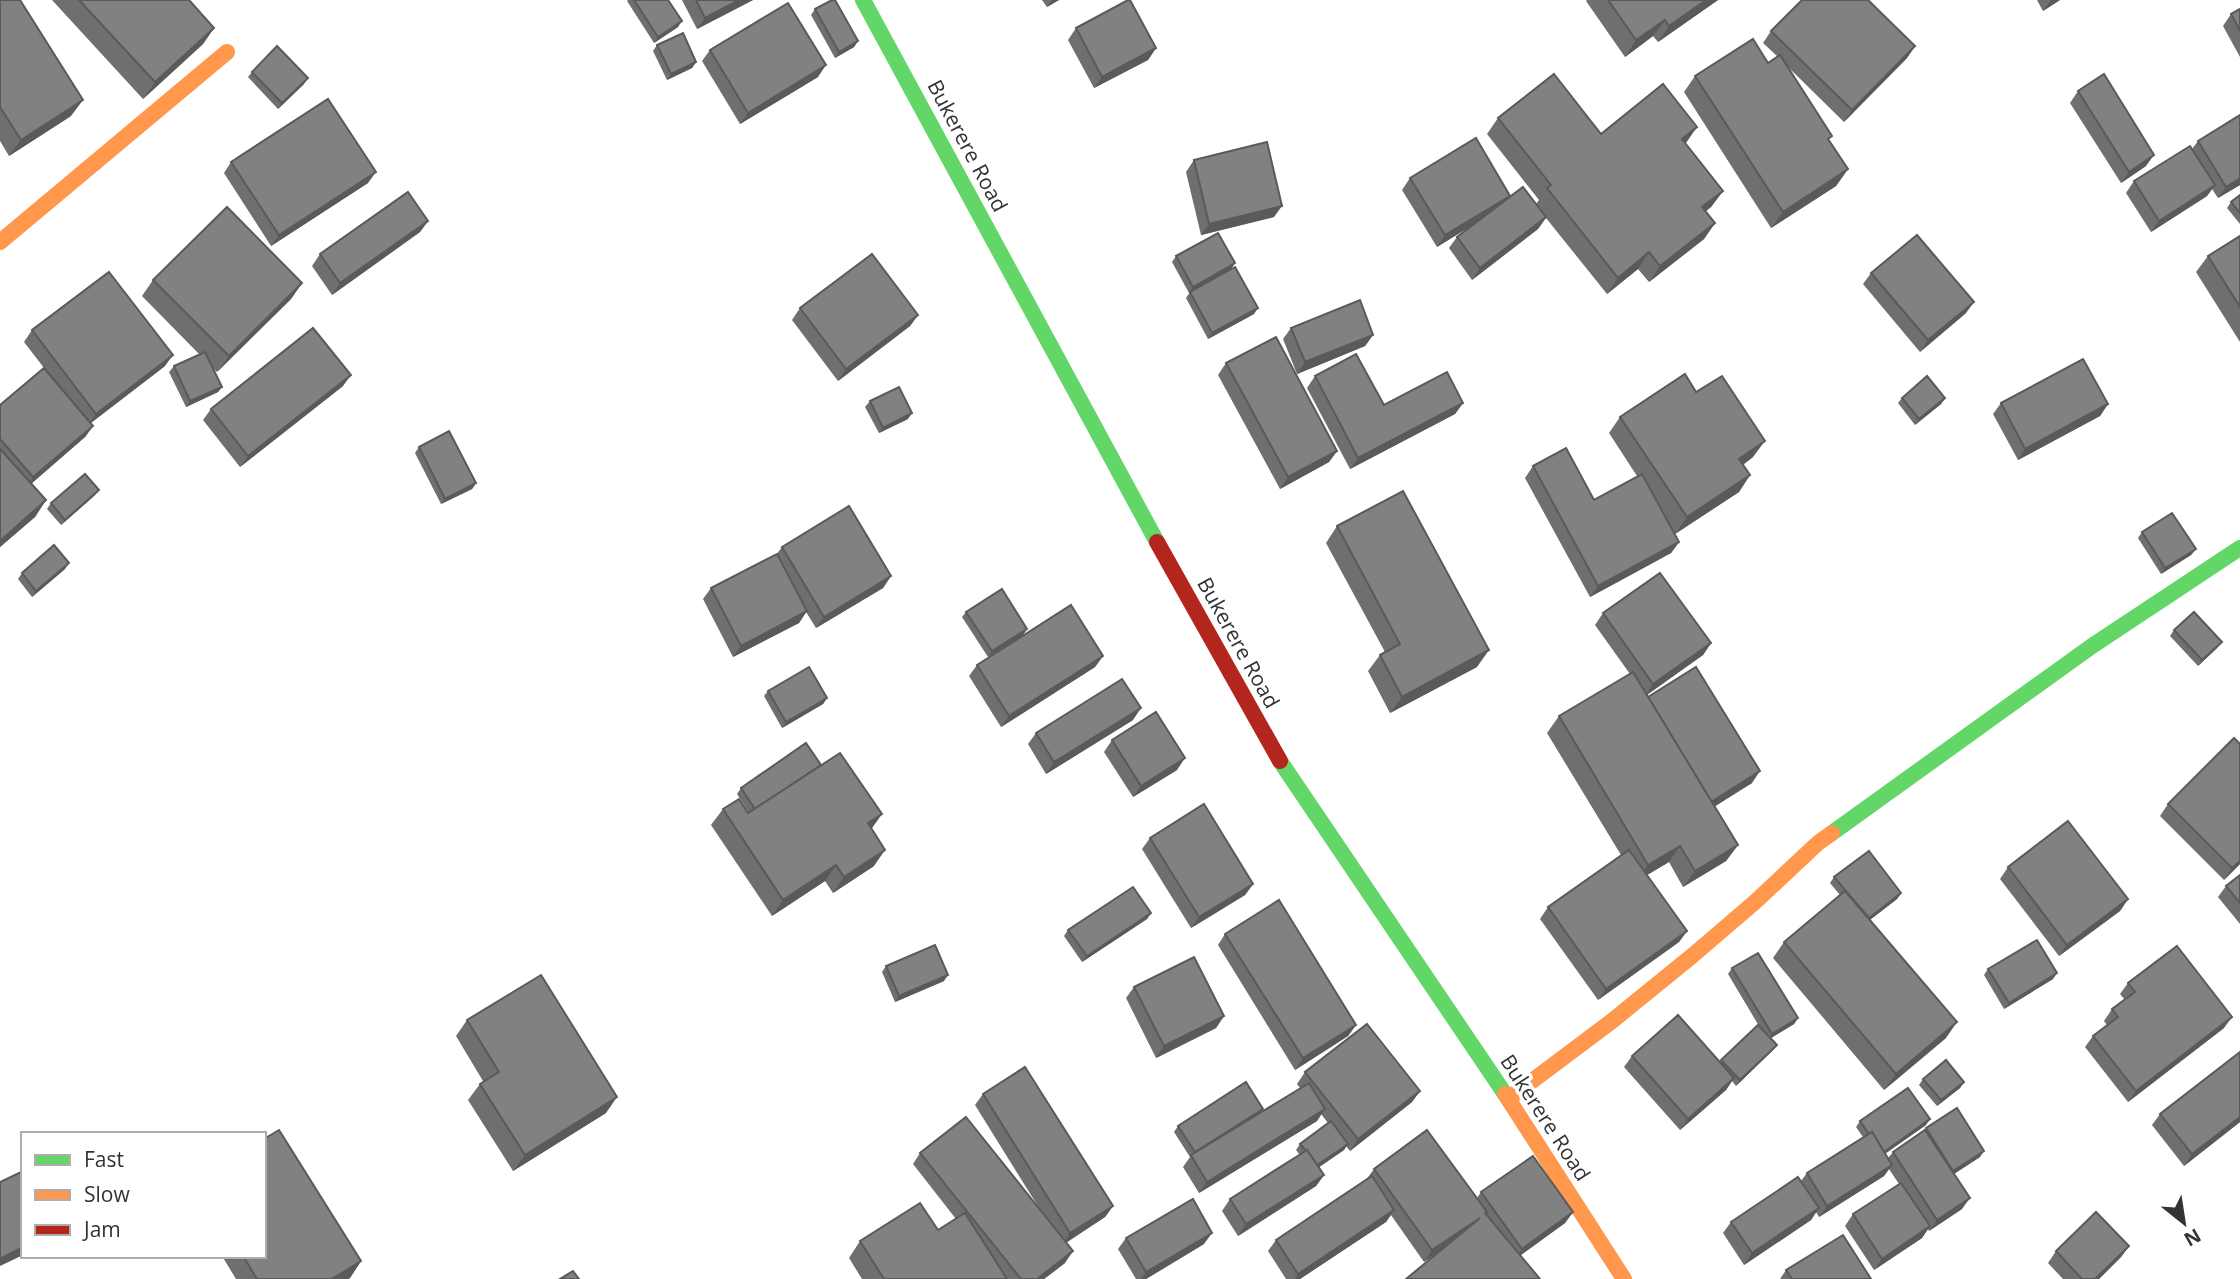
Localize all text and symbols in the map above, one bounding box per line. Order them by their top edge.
street label: Bukerere Road [921,75,1014,216]
street label: Bukerere Road [1191,572,1286,713]
street label: Bukerere Road [1494,1049,1597,1186]
legend [21,1132,266,1258]
text: Fast [84,1145,124,1173]
text: Slow [84,1180,130,1208]
north arrow [2149,1188,2219,1258]
text: Jam [82,1215,121,1243]
text: N [2179,1223,2206,1253]

